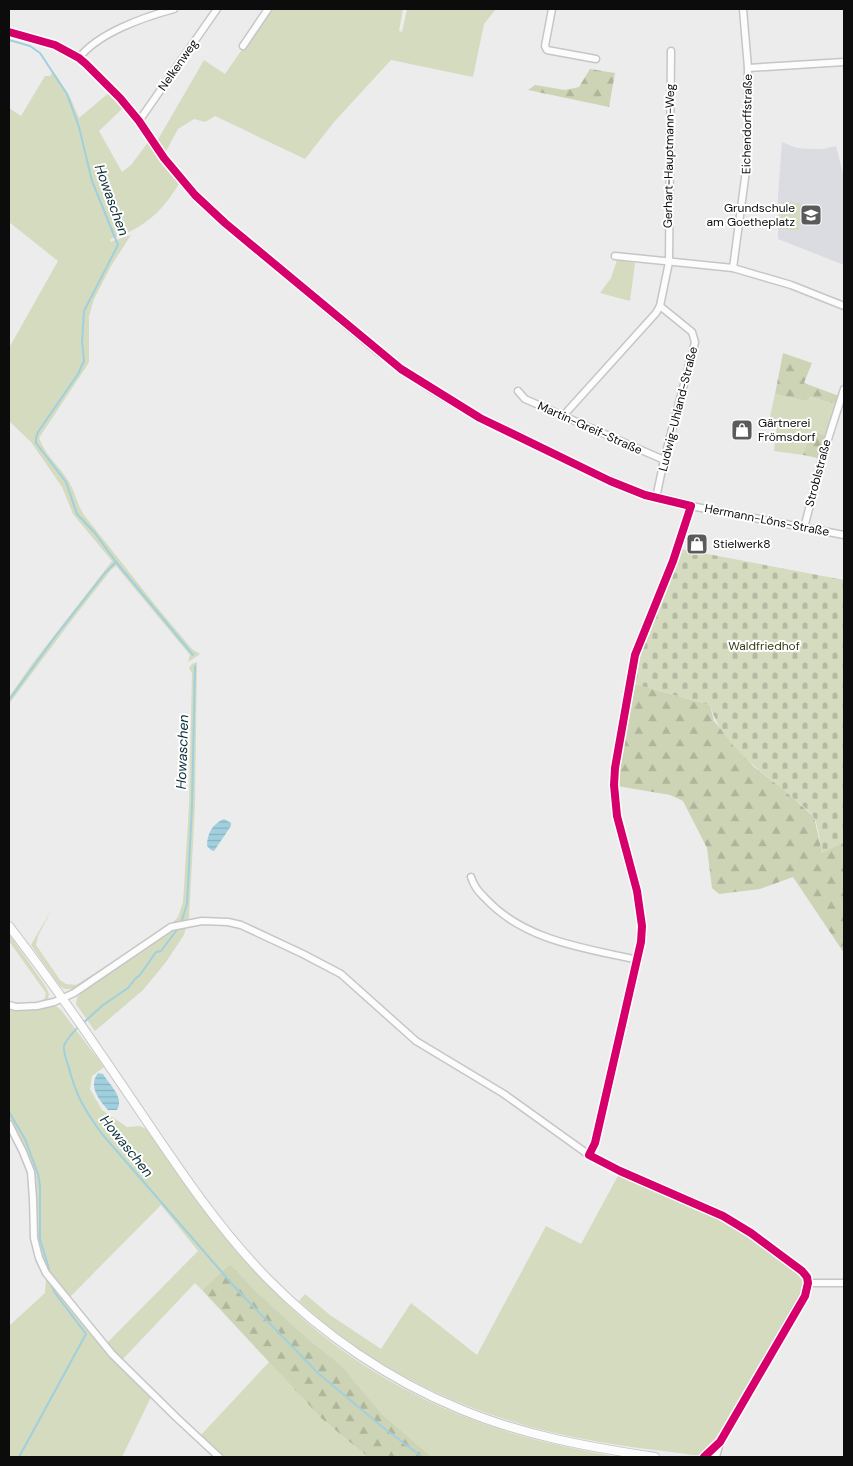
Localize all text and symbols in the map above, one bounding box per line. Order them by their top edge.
street label: Nelkenweg [154,36,202,94]
street label: Eichendorffstraße [738,74,756,174]
street label: Gerhart-Hauptmann-Weg [660,83,678,228]
water label: Howaschen [91,162,133,238]
place label: Grundschule am Goetheplatz [707,200,795,230]
school or university icon: Grundschule am Goetheplatz [799,203,823,227]
street label: Ludwig-Uhland-Straße [655,345,701,473]
street label: Martin-Greif-Straße [535,398,645,458]
place label: Gärtnerei Frömsdorf [758,415,816,445]
shop icon: Gärtnerei Frömsdorf [730,418,754,442]
street label: Stroblstraße [801,437,835,508]
street label: Hermann-Löns-Straße [703,500,831,540]
shop icon: Stielwerk8 [685,532,709,556]
place label: Stielwerk8 [713,536,771,552]
park label: Waldfriedhof [728,638,800,654]
water label: Howaschen [172,714,192,790]
water label: Howaschen [96,1111,158,1181]

